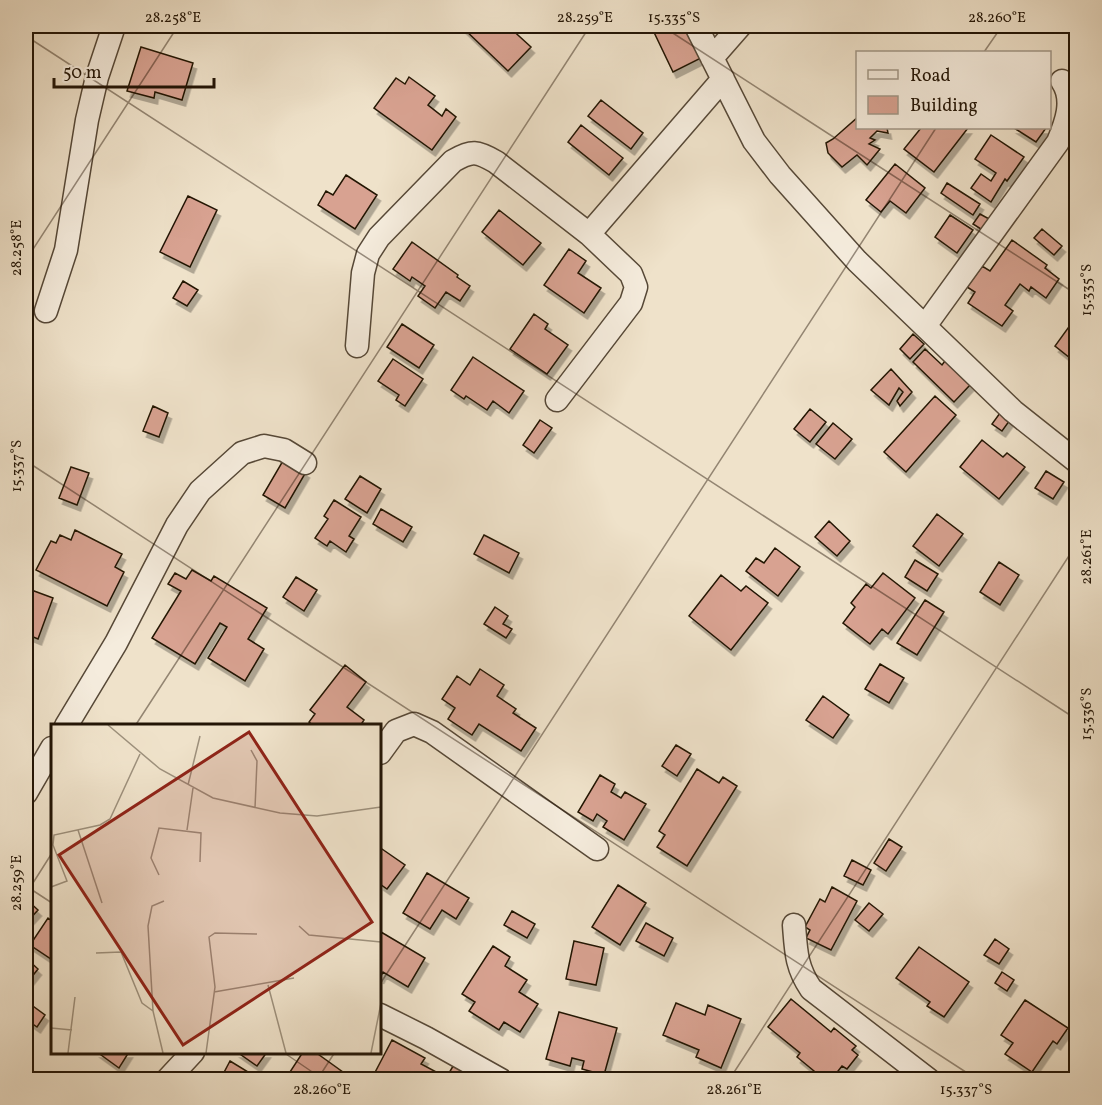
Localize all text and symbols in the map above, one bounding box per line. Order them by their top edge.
text: 28.258°E [145,8,201,29]
text: 28.259°E [557,8,613,29]
text: 15.335°S [648,8,700,29]
text: 28.260°E [968,8,1026,29]
scale bar [54,51,214,89]
legend [856,51,1051,129]
text: 50 m [63,61,102,86]
text: Road [910,64,951,89]
text: Building [910,94,978,119]
text: 28.258°E [7,220,28,276]
text: 15.335°S [1077,264,1098,316]
text: 15.337°S [7,440,28,492]
text: 28.261°E [1077,529,1098,585]
text: 15.336°S [1077,688,1098,740]
inset map [51,724,381,1054]
text: 28.259°E [7,855,28,911]
text: 28.260°E [293,1080,351,1101]
text: 28.261°E [706,1080,762,1101]
text: 15.337°S [940,1080,992,1101]

